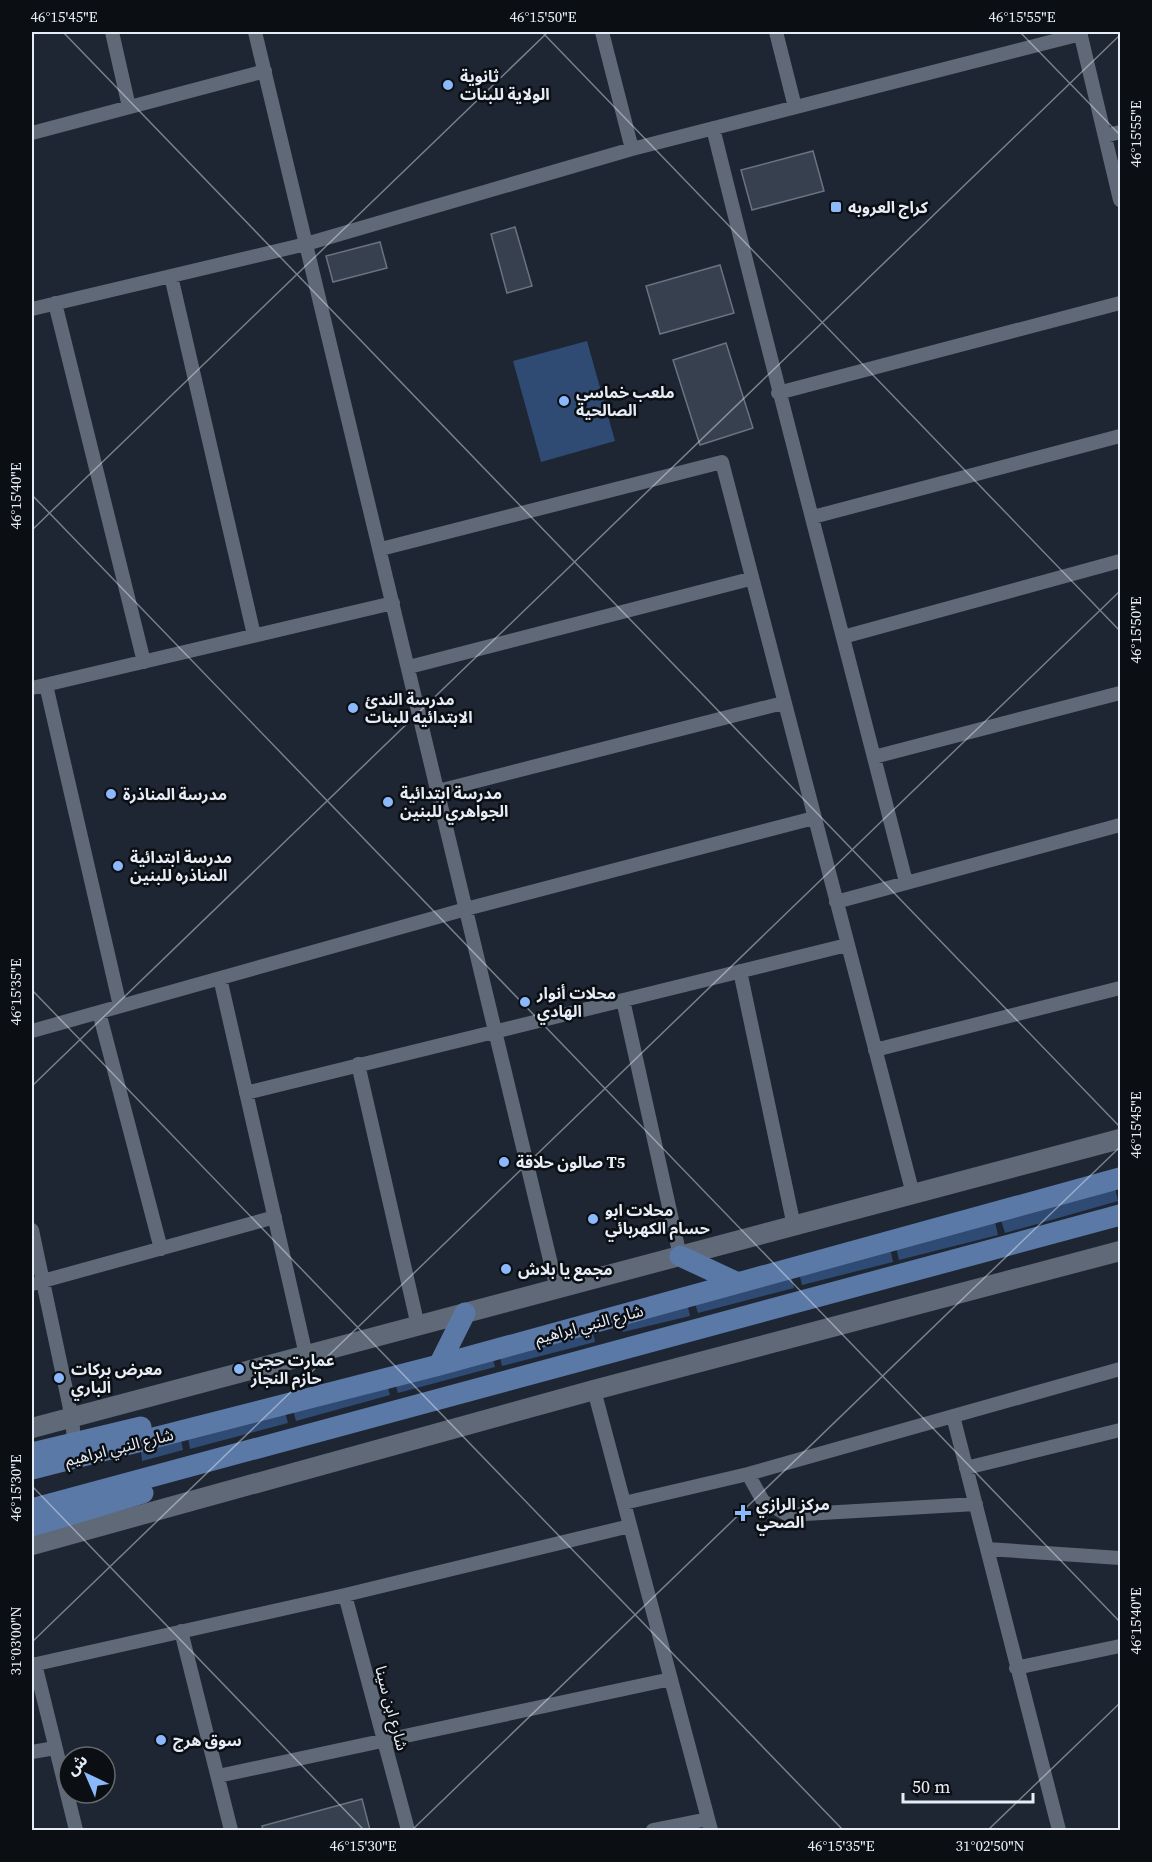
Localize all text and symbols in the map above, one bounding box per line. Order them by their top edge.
text: 46°15'45"E [30,6,98,27]
text: 46°15'50"E [509,6,577,27]
text: 46°15'55"E [988,6,1056,27]
place label: ثانوية الولاية للبنات [460,65,550,105]
marker: ثانوية الولاية للبنات [441,78,455,92]
text: 46°15'55"E [1125,100,1146,168]
place label: كراج العروبه [848,196,929,219]
marker: كراج العروبه [829,200,843,214]
place label: ملعب خماسي الصالحية [576,381,674,421]
marker: ملعب خماسي الصالحية [557,394,571,408]
text: 46°15'40"E [5,462,26,530]
text: 46°15'50"E [1125,596,1146,664]
place label: مدرسة الندئ الابتدائيه للبنات [365,688,473,728]
marker: مدرسة الندئ الابتدائيه للبنات [346,701,360,715]
place label: مدرسة ابتدائية الجواهري للبنين [400,782,508,825]
place label: مدرسة المناذرة [123,783,227,805]
marker: مدرسة المناذرة [104,787,118,801]
marker: مدرسة ابتدائية الجواهري للبنين [381,795,395,809]
place label: مدرسة ابتدائية المناذره للبنين [130,846,232,886]
marker: مدرسة ابتدائية المناذره للبنين [111,859,125,873]
text: 46°15'35"E [5,958,26,1026]
place label: محلات أنوار الهادي [536,982,616,1025]
marker: محلات أنوار الهادي [518,995,532,1009]
text: 46°15'45"E [1125,1091,1146,1159]
place label: صالون حلاقة T5 [516,1151,626,1173]
marker: صالون حلاقة T5 [497,1155,511,1169]
place label: محلات ابو حسام الكهربائي [605,1199,710,1242]
marker: محلات ابو حسام الكهربائي [586,1212,600,1226]
place label: مجمع يا بلاش [518,1258,612,1282]
marker: مجمع يا بلاش [499,1262,513,1276]
street label: شارع النبي ابراهيم [532,1299,646,1351]
place label: عمارت حجي حازم النجار [250,1349,335,1390]
place label: معرض بركات الباري [71,1358,162,1401]
marker: عمارت حجي حازم النجار [232,1362,246,1376]
marker: معرض بركات الباري [52,1371,66,1385]
street label: شارع النبي ابراهيم [62,1423,176,1473]
text: 46°15'30"E [5,1454,26,1522]
place label: مركز الرازي الصحي [756,1493,830,1536]
marker: مركز الرازي الصحي [734,1504,752,1522]
text: 46°15'40"E [1125,1587,1146,1655]
text: 31°03'00"N [5,1606,26,1676]
street label: شارع ابن سينا [368,1663,414,1753]
place label: سوق هرج [173,1729,242,1752]
marker: سوق هرج [154,1733,168,1747]
north arrow [57,1745,117,1805]
text: ش [61,1749,92,1780]
scale bar [903,1766,1034,1804]
text: 50 m [912,1774,950,1799]
text: 46°15'30"E [329,1835,397,1856]
text: 46°15'35"E [807,1835,875,1856]
text: 31°02'50"N [955,1835,1025,1856]

